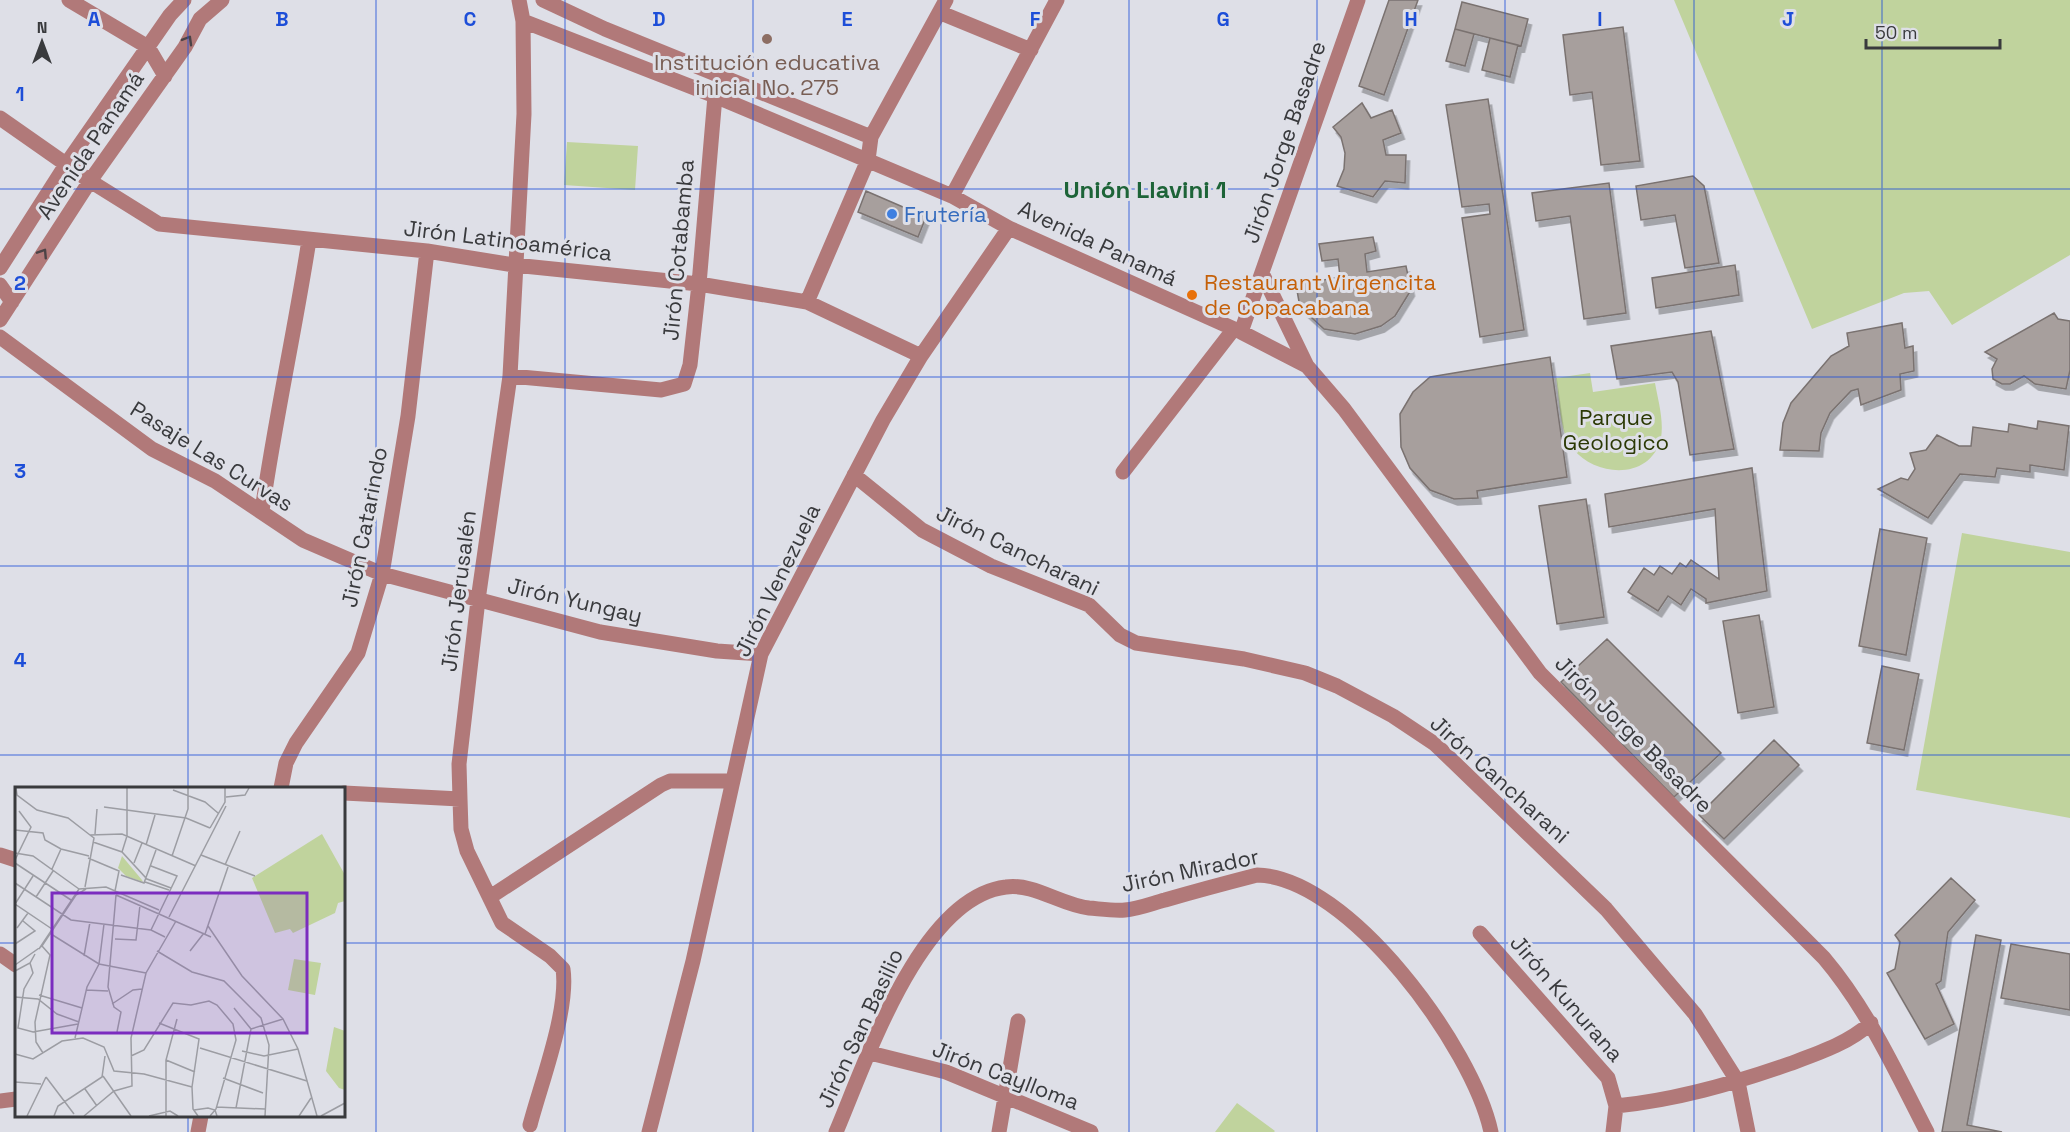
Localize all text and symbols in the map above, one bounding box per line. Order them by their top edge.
text: A [88,6,101,32]
text: B [275,6,289,32]
text: C [464,6,477,32]
text: D [652,6,666,32]
text: E [841,6,853,32]
text: F [1030,6,1041,32]
text: G [1216,6,1230,32]
text: H [1404,6,1418,32]
text: I [1597,6,1603,32]
text: J [1782,6,1794,32]
north arrow [12,12,72,72]
scale bar [1866,12,2000,50]
text: N [37,17,47,38]
text: 50 m [1875,21,1917,44]
marker: Institución educativa inicial No. 275 [760,32,774,46]
one-way arrow [181,36,193,46]
street label: Jirón Jorge Basadre [1236,37,1332,247]
place label: Institución educativa inicial No. 275 [654,48,880,101]
street label: Avenida Panamá [30,65,150,224]
text: 1 [15,81,25,107]
street label: Jirón Cotabamba [656,158,700,342]
district label: Unión Llavini 1 [1063,174,1227,205]
street label: Avenida Panamá [1014,194,1182,292]
place label: Frutería [904,200,987,228]
marker: Frutería [885,207,899,221]
street label: Jirón Latinoamérica [402,213,614,267]
one-way arrow [36,249,48,259]
place label: Restaurant Virgencita de Copacabana [1204,268,1437,321]
text: 2 [14,270,26,296]
marker: Restaurant Virgencita de Copacabana [1185,288,1199,302]
street label: Pasaje Las Curvas [125,395,299,517]
park label: Parque Geologico [1563,403,1669,456]
street label: Jirón Catarindo [335,444,393,610]
text: 3 [14,458,26,484]
street label: Jirón Cancharani [932,498,1104,602]
street label: Jirón Venezuela [728,499,826,661]
street label: Jirón Jerusalén [434,509,482,673]
street label: Jirón Yungay [505,571,645,629]
text: 4 [14,647,27,673]
street label: Jirón Jorge Basadre [1549,649,1719,819]
street label: Jirón Cancharani [1424,709,1576,849]
inset map [15,787,345,1117]
street label: Jirón Mirador [1119,842,1261,898]
street label: Jirón Kunurana [1504,929,1630,1068]
street label: Jirón San Basilio [811,944,909,1112]
street label: Jirón Caylloma [929,1034,1084,1116]

